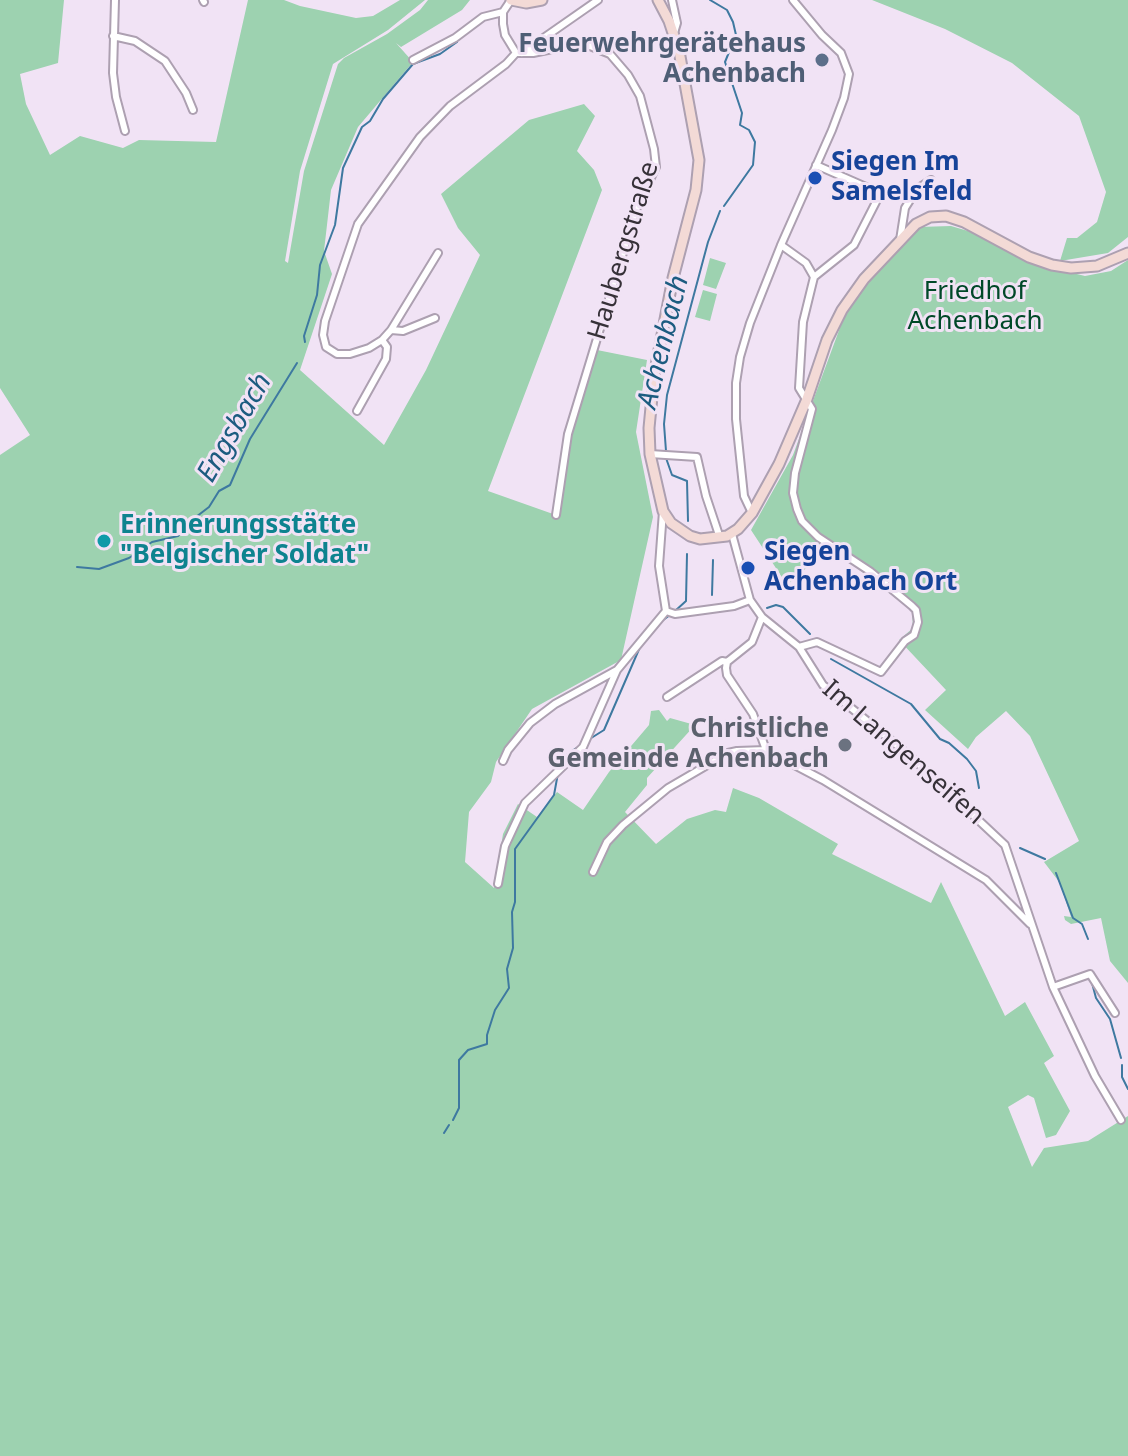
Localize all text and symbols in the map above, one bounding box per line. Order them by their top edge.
place label: Feuerwehrgerätehaus Achenbach [518,29,806,90]
marker: Feuerwehrgerätehaus Achenbach [813,51,831,69]
place label: Siegen Im Samelsfeld [831,147,972,208]
street label: Haubergstraße [582,158,666,344]
marker: Siegen Im Samelsfeld [806,169,824,187]
water label: Achenbach [631,272,697,412]
park label: Friedhof Achenbach [907,276,1043,338]
water label: Engsbach [190,368,280,488]
place label: Erinnerungsstätte "Belgischer Soldat" [120,510,369,572]
marker: Erinnerungsstätte "Belgischer Soldat" [95,532,113,550]
place label: Siegen Achenbach Ort [764,537,957,598]
marker: Siegen Achenbach Ort [739,559,757,577]
street label: Im Langenseifen [816,674,990,832]
place label: Christliche Gemeinde Achenbach [547,714,829,776]
marker: Christliche Gemeinde Achenbach [836,736,854,754]

